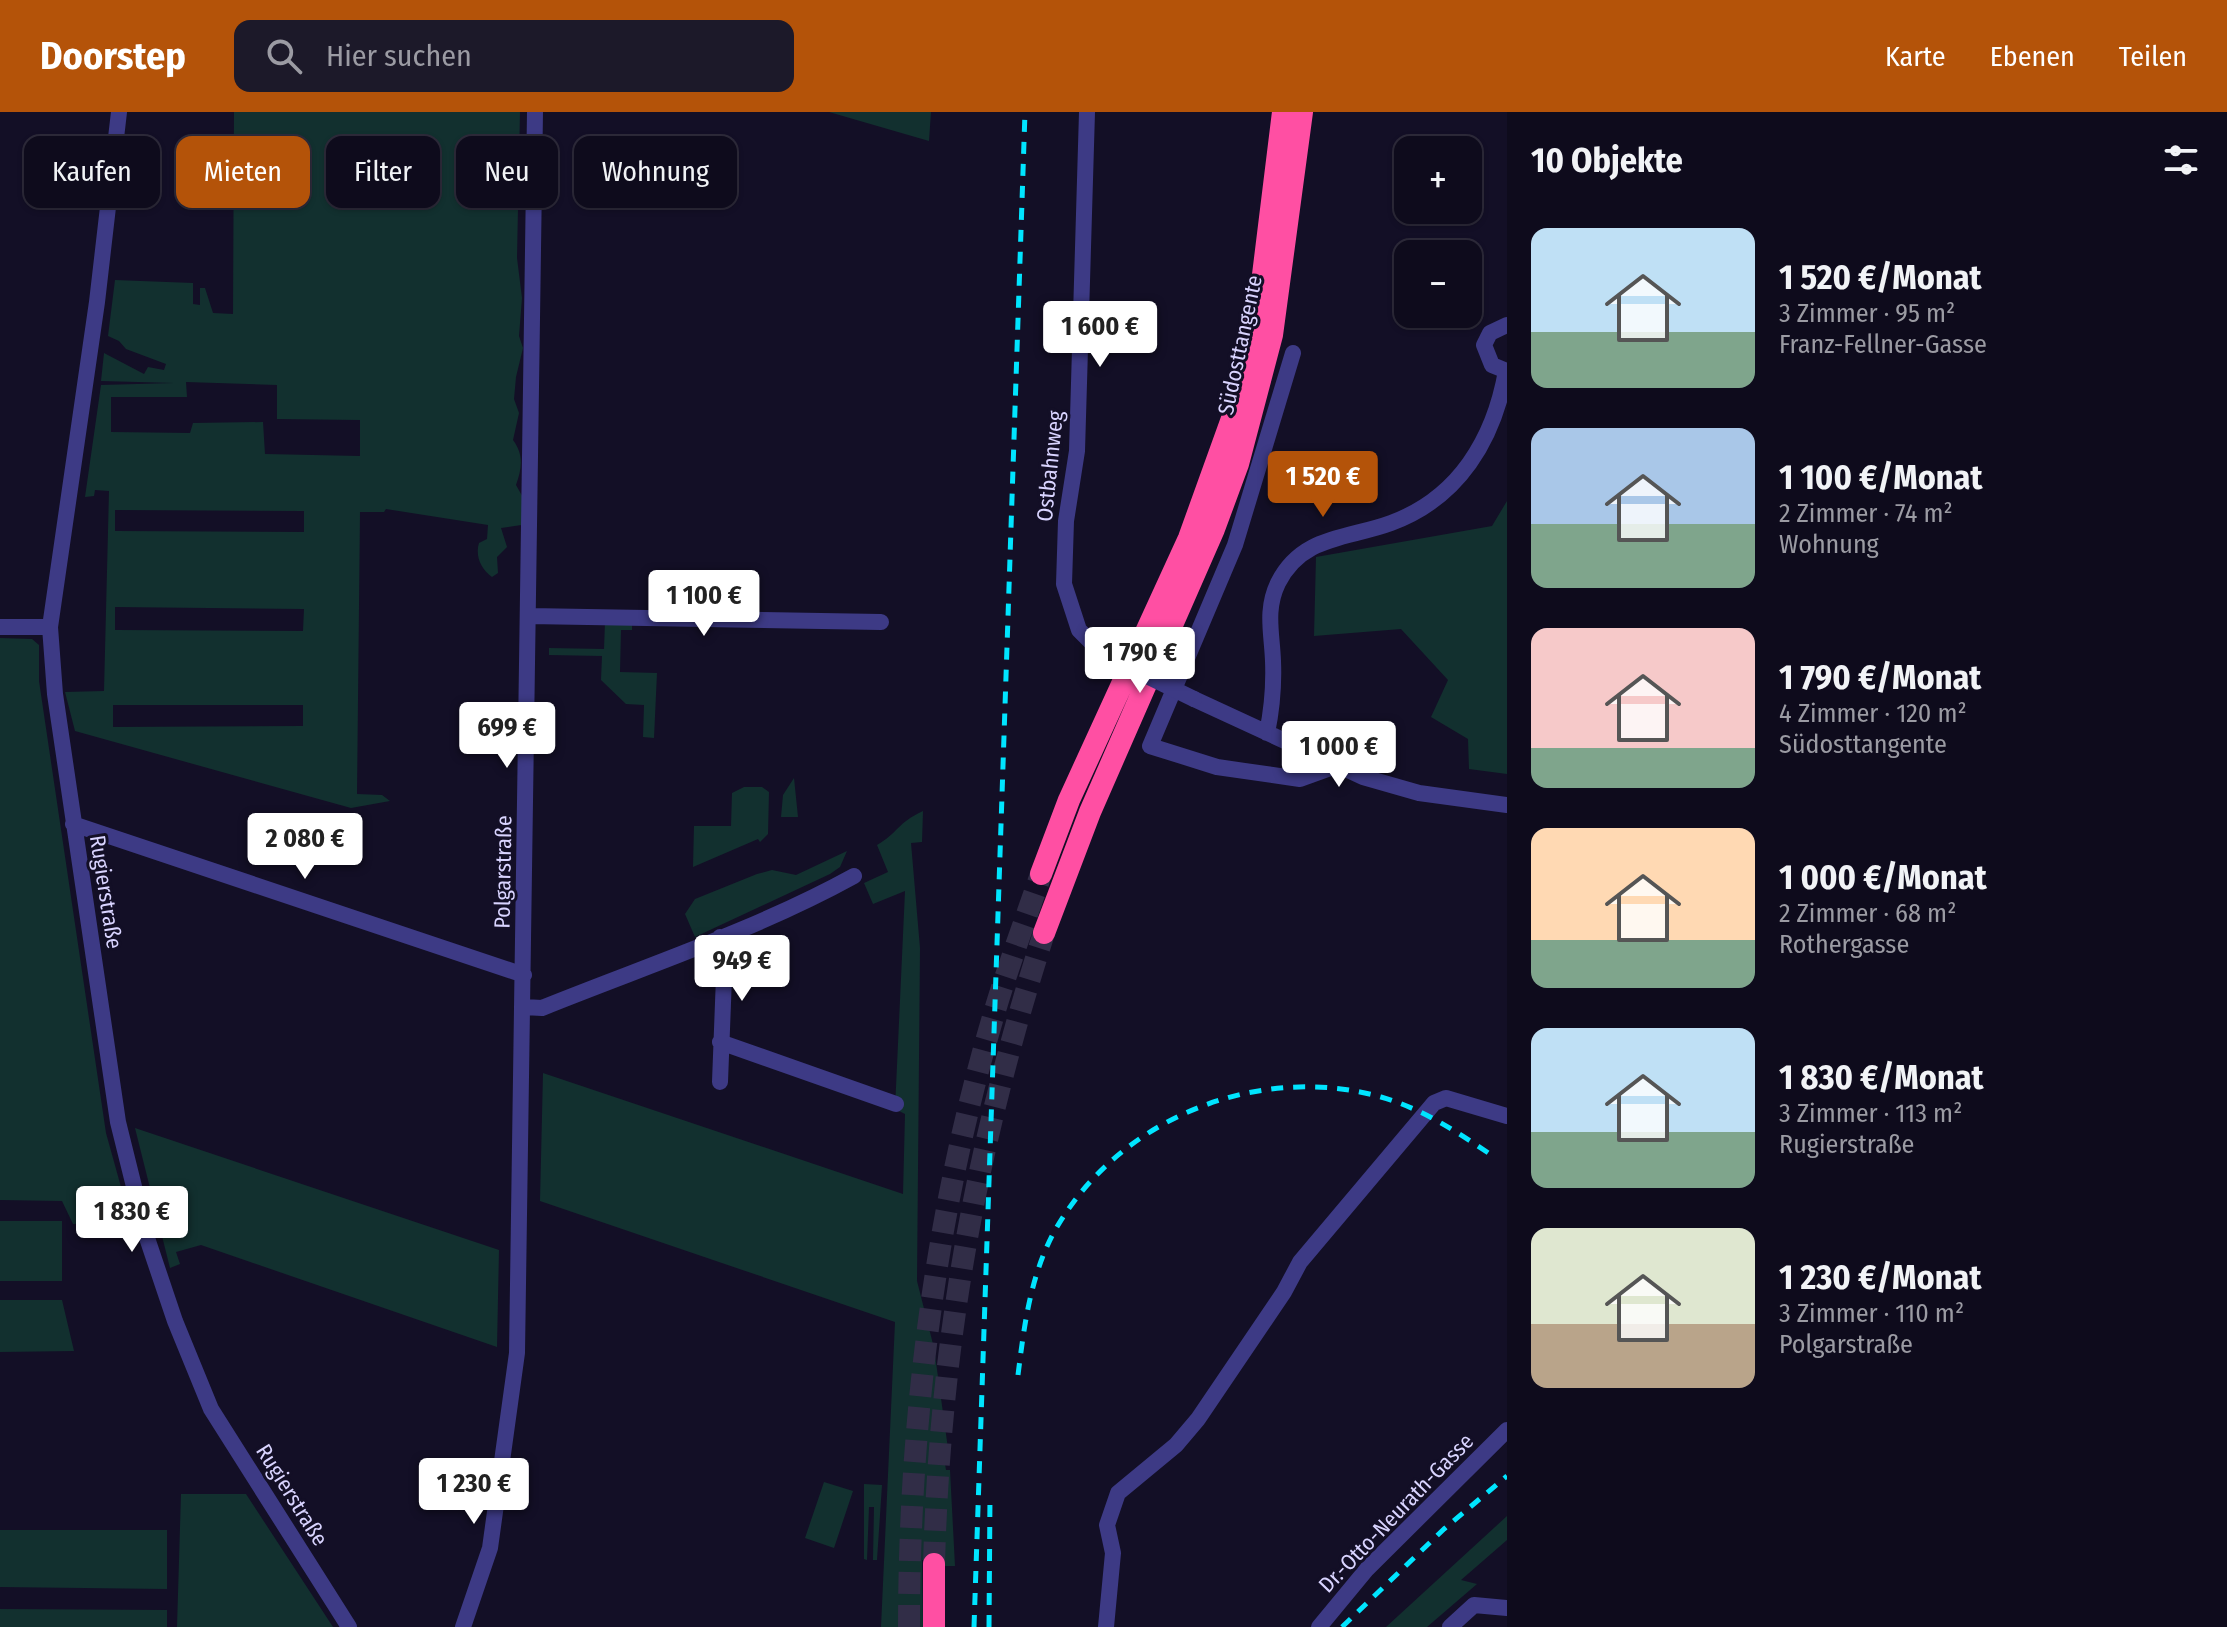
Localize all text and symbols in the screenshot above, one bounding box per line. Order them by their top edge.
search box [234,20,794,92]
text: Doorstep [40,33,186,79]
icon: search [262,34,306,78]
text: Hier suchen [326,38,472,74]
text: Karte [1885,40,1946,73]
text: Ebenen [1990,40,2075,73]
text: Teilen [2119,40,2187,73]
chip: Kaufen [24,136,160,208]
chip: Mieten [176,136,310,208]
chip: Filter [326,136,440,208]
chip: Neu [456,136,558,208]
chip: Wohnung [574,136,737,208]
map controls [1394,136,1482,328]
button: + [1394,136,1482,224]
icon: filters [2159,138,2203,182]
text: 10 Objekte [1531,140,1683,181]
button: − [1394,240,1482,328]
text: 1 520 €/Monat [1779,257,1982,298]
icon: home [1595,260,1691,356]
street label: Südosttangente [1212,273,1268,417]
text: 3 Zimmer · 95 m² [1779,298,1955,329]
pin: 1 600 € [1026,301,1174,369]
text: 1 600 € [1061,311,1139,342]
text: Franz-Fellner-Gasse [1779,329,1987,360]
street label: Ostbahnweg [1031,408,1069,523]
pin: 1 520 € [1249,451,1397,519]
text: 1 100 €/Monat [1779,457,1983,498]
icon: home [1595,460,1691,556]
text: 1 520 € [1286,461,1360,492]
text: 2 Zimmer · 74 m² [1779,498,1953,529]
text: Wohnung [1779,529,1879,560]
pin: 1 100 € [630,570,778,638]
text: 1 100 € [666,580,742,611]
pin: 1 790 € [1066,627,1214,695]
text: 1 790 € [1103,637,1177,668]
text: 1 790 €/Monat [1779,657,1981,698]
icon: home [1595,660,1691,756]
text: 4 Zimmer · 120 m² [1779,698,1967,729]
pin: 699 € [451,702,563,770]
text: 699 € [477,712,537,743]
pin: 1 000 € [1265,721,1413,789]
text: Südosttangente [1779,729,1947,760]
text: 1 000 € [1300,731,1378,762]
pin: 2 080 € [231,813,379,881]
street label: Polgarstraße [489,815,517,929]
text: 2 080 € [266,823,344,854]
street label: Rugierstraße [84,833,128,951]
text: 1 000 €/Monat [1779,857,1987,898]
icon: home [1595,860,1691,956]
text: 2 Zimmer · 68 m² [1779,898,1956,929]
text: Rothergasse [1779,929,1909,960]
pin: 949 € [686,935,798,1003]
text: 949 € [713,945,771,976]
text: 1 830 €/Monat [1779,1057,1984,1098]
icon: home [1595,1060,1691,1156]
text: 3 Zimmer · 113 m² [1779,1098,1962,1129]
text: Rugierstraße [1779,1129,1914,1160]
pin: 1 830 € [58,1186,206,1254]
text: 1 830 € [94,1196,170,1227]
text: 1 230 €/Monat [1779,1257,1981,1298]
icon: home [1595,1260,1691,1356]
text: 3 Zimmer · 110 m² [1779,1298,1964,1329]
text: Polgarstraße [1779,1329,1913,1360]
street label: Dr.-Otto-Neurath-Gasse [1313,1428,1479,1598]
street label: Rugierstraße [250,1439,334,1551]
pin: 1 230 € [400,1458,548,1526]
text: 1 230 € [437,1468,511,1499]

